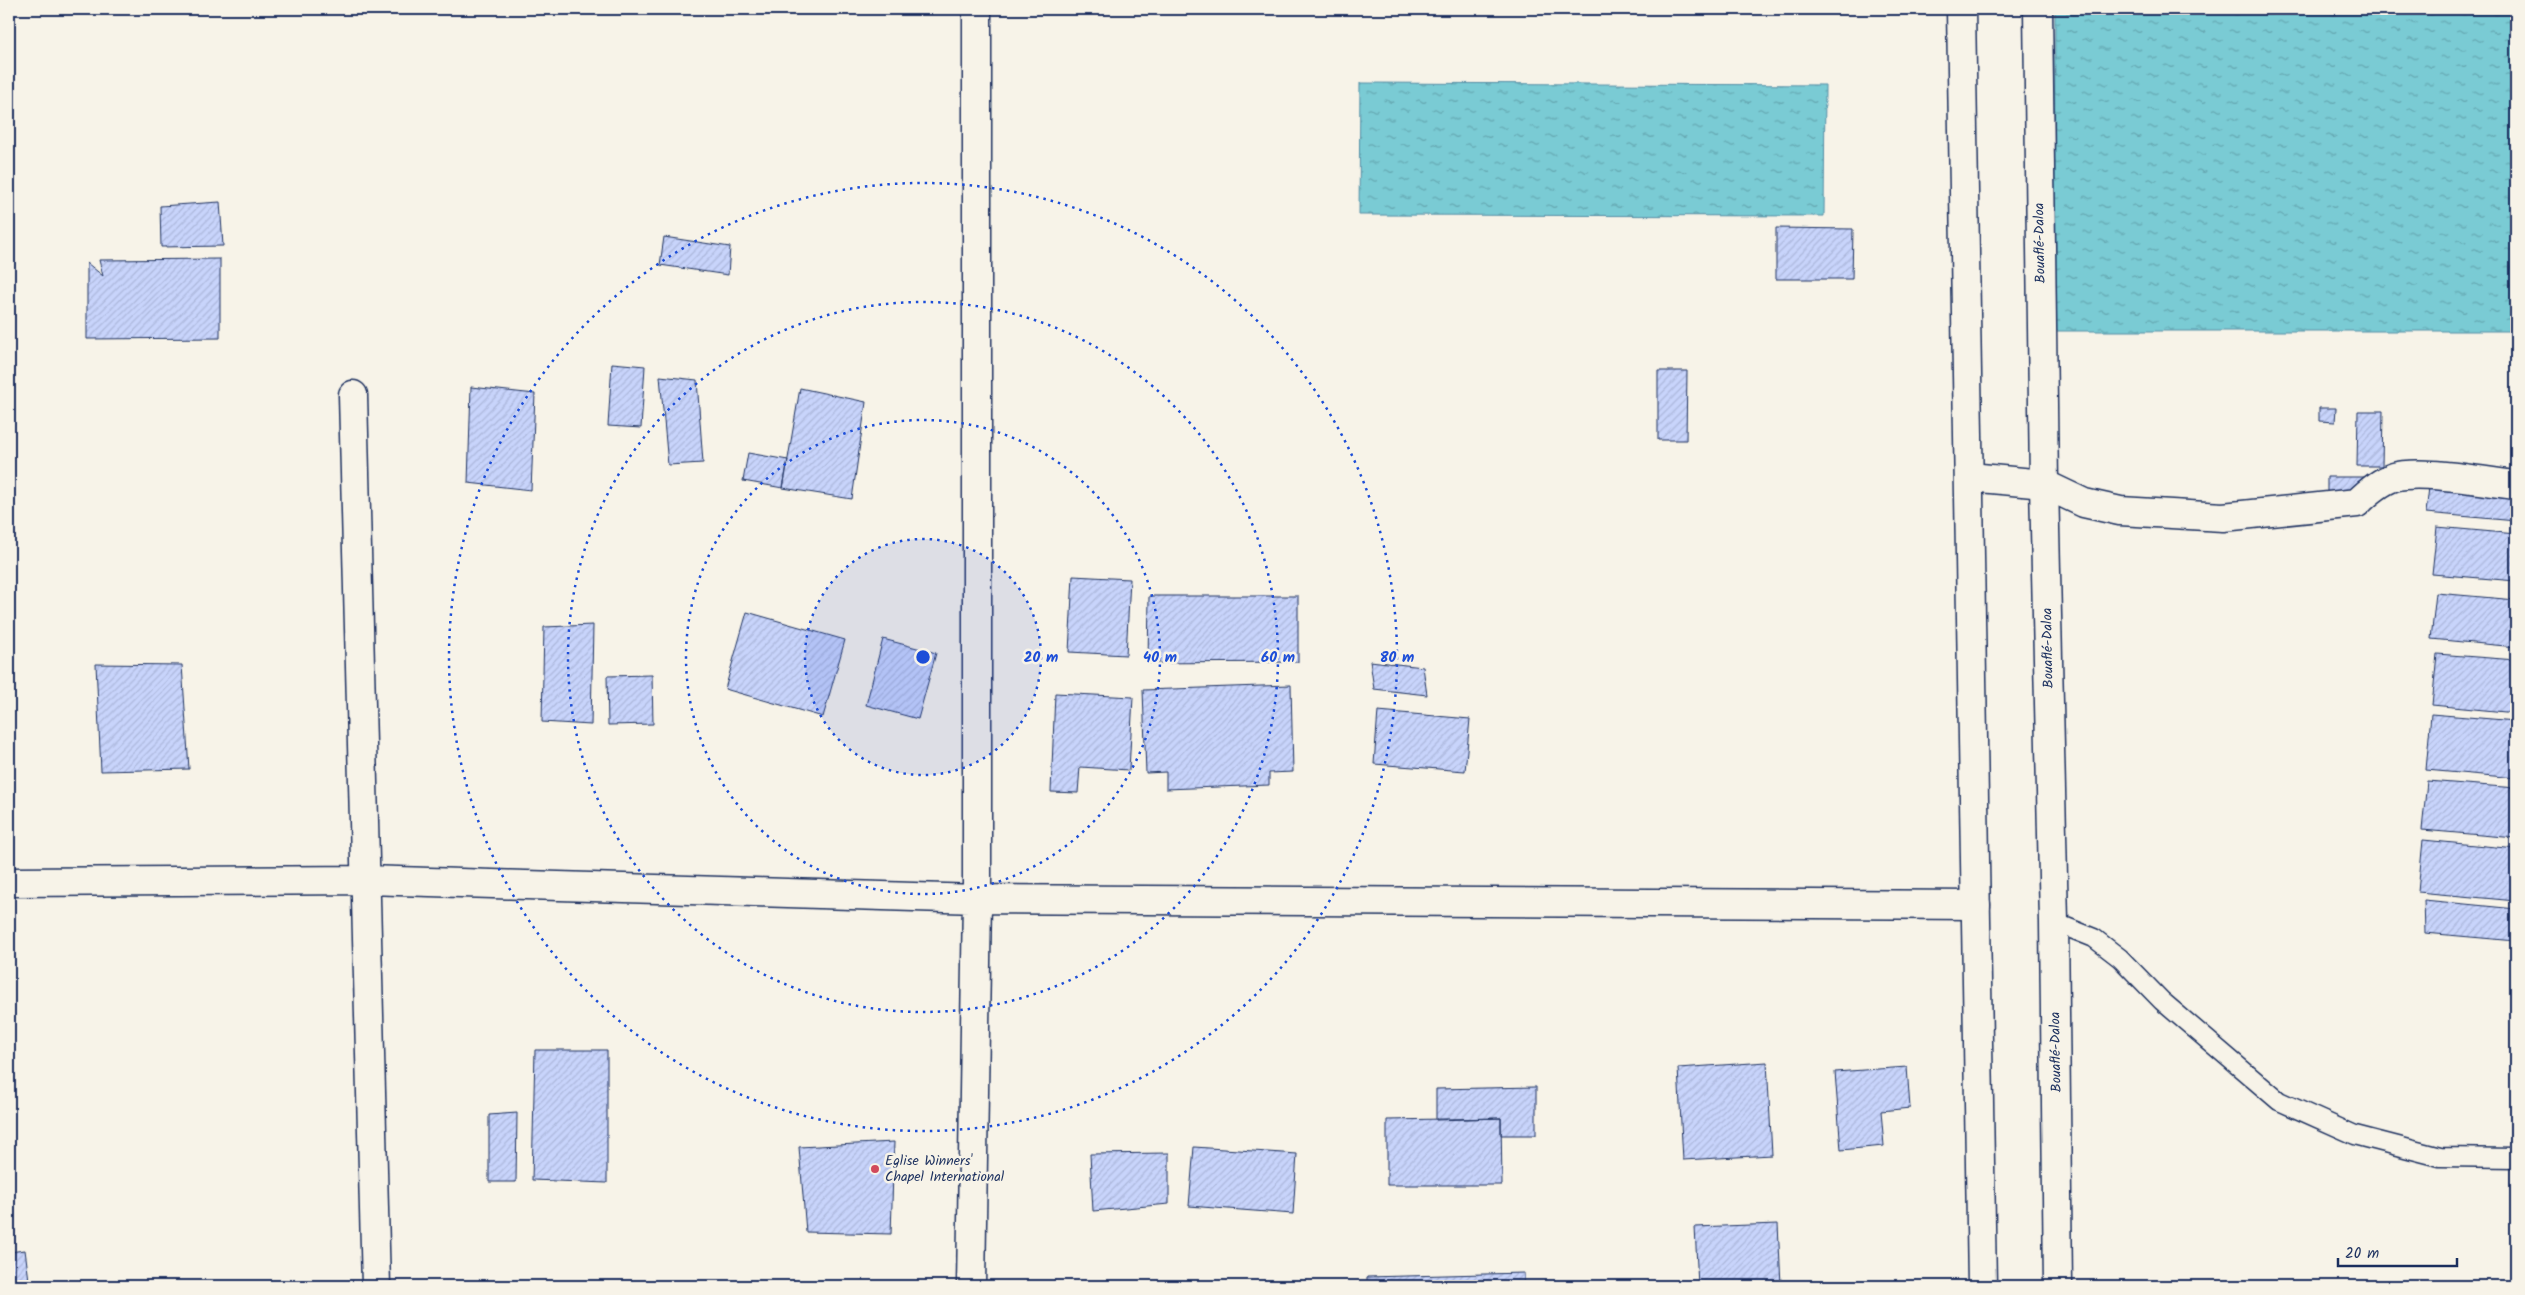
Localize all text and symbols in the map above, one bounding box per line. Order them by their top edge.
street label: Bouaflé-Daloa [2028,202,2052,284]
street label: Bouaflé-Daloa [2036,607,2060,689]
text: 20 m [1024,646,1058,670]
text: 40 m [1143,646,1177,670]
text: 60 m [1261,646,1295,670]
text: 80 m [1380,646,1414,670]
centre of rings [914,648,932,666]
street label: Bouaflé-Daloa [2044,1011,2068,1093]
place label: Eglise Winners' Chapel International [885,1150,1005,1188]
marker: Eglise Winners' Chapel International [869,1163,881,1175]
scale bar [2338,1235,2456,1267]
text: 20 m [2345,1242,2379,1266]

